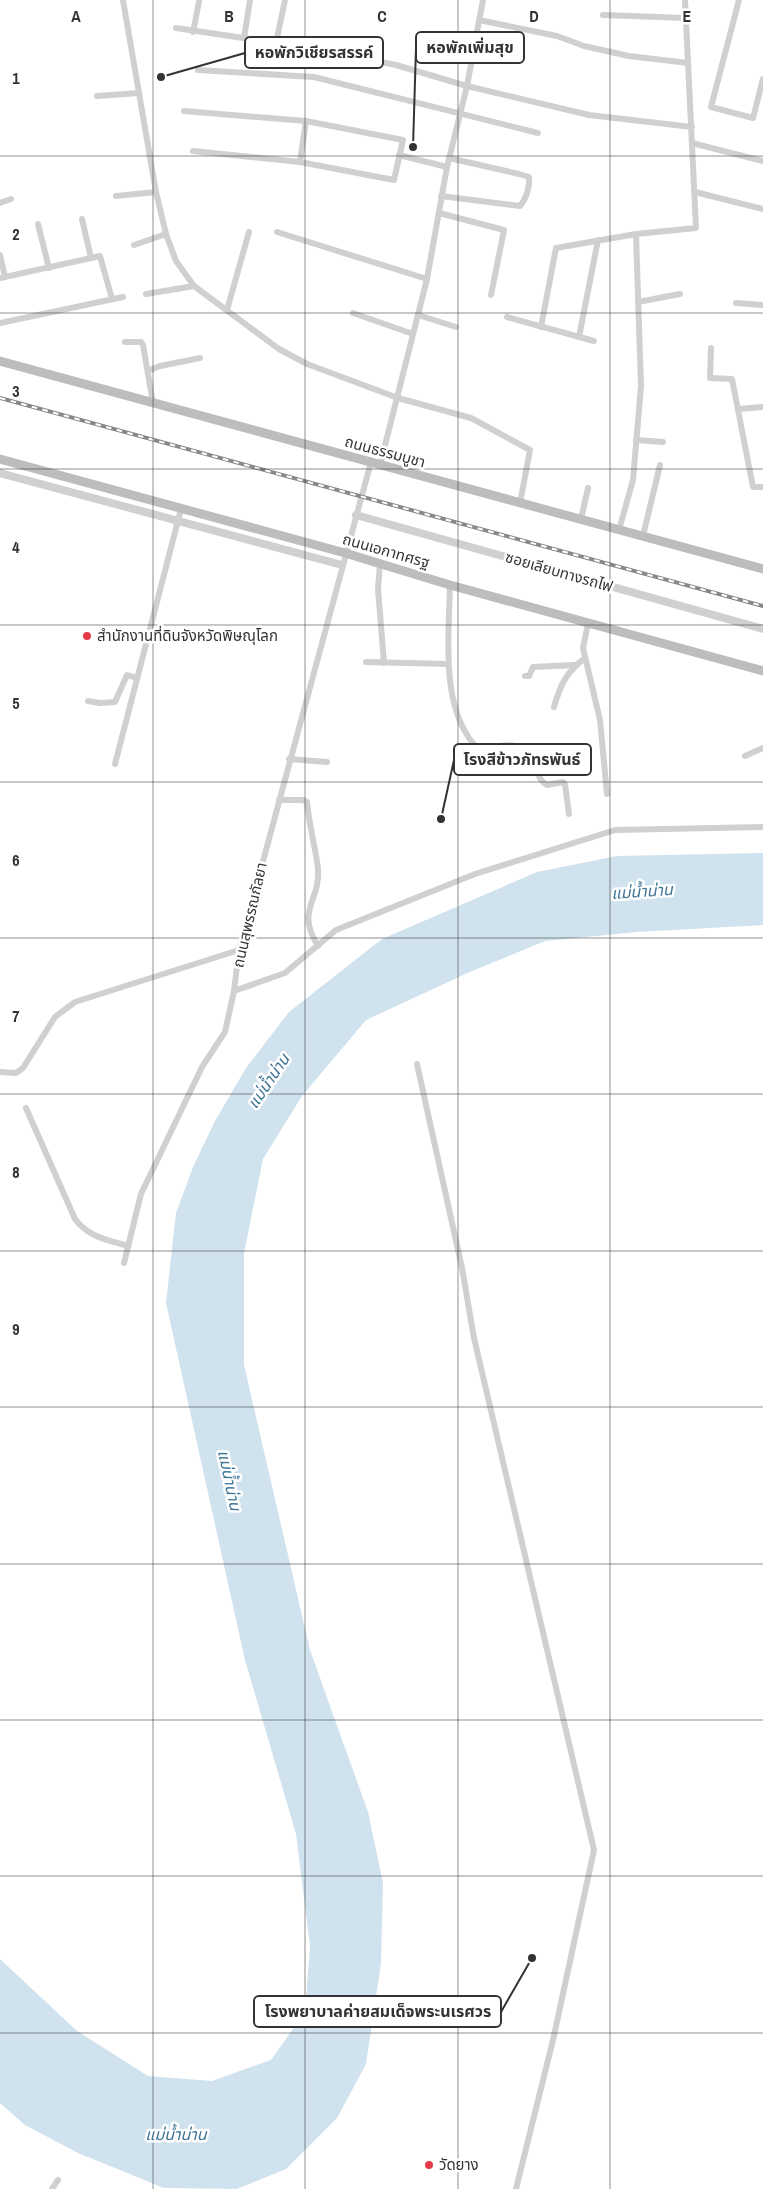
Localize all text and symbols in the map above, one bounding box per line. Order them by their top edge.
text: A [71,5,81,27]
text: B [224,5,234,27]
text: C [377,5,387,27]
text: D [529,5,539,27]
text: E [683,5,692,27]
callout: หอพักเพิ่มสุข [416,32,524,63]
text: หอพักเพิ่มสุข [426,36,514,58]
callout: หอพักวิเชียรสรรค์ [245,37,383,68]
text: หอพักวิเชียรสรรค์ [255,41,373,63]
text: 1 [12,67,20,89]
text: 2 [12,223,20,245]
text: 3 [12,380,20,402]
street label: ถนนธรรมบูชา [342,431,428,472]
street label: ถนนเอกาทศรฐ [340,528,432,573]
text: 4 [12,536,20,558]
street label: ซอยเลียบทางรถไฟ [503,546,615,597]
place label: สำนักงานที่ดินจังหวัดพิษณุโลก [97,625,278,646]
marker: สำนักงานที่ดินจังหวัดพิษณุโลก [81,630,93,642]
text: 5 [12,692,20,714]
callout: โรงสีข้าวภัทรพันธ์ [454,744,591,775]
text: โรงสีข้าวภัทรพันธ์ [464,748,581,770]
text: 6 [12,849,20,871]
street label: ถนนสุพรรณกัลยา [227,860,272,970]
water label: แม่น้ำน่าน [611,878,675,904]
text: 7 [12,1005,20,1027]
water label: แม่น้ำน่าน [242,1048,295,1113]
text: 8 [12,1161,20,1183]
text: 9 [12,1318,20,1340]
water label: แม่น้ำน่าน [213,1448,247,1513]
callout: โรงพยาบาลค่ายสมเด็จพระนเรศวร [254,1996,501,2027]
text: โรงพยาบาลค่ายสมเด็จพระนเรศวร [265,2000,491,2022]
water label: แม่น้ำน่าน [145,2123,208,2145]
place label: วัดยาง [439,2154,479,2175]
marker: วัดยาง [423,2159,435,2171]

